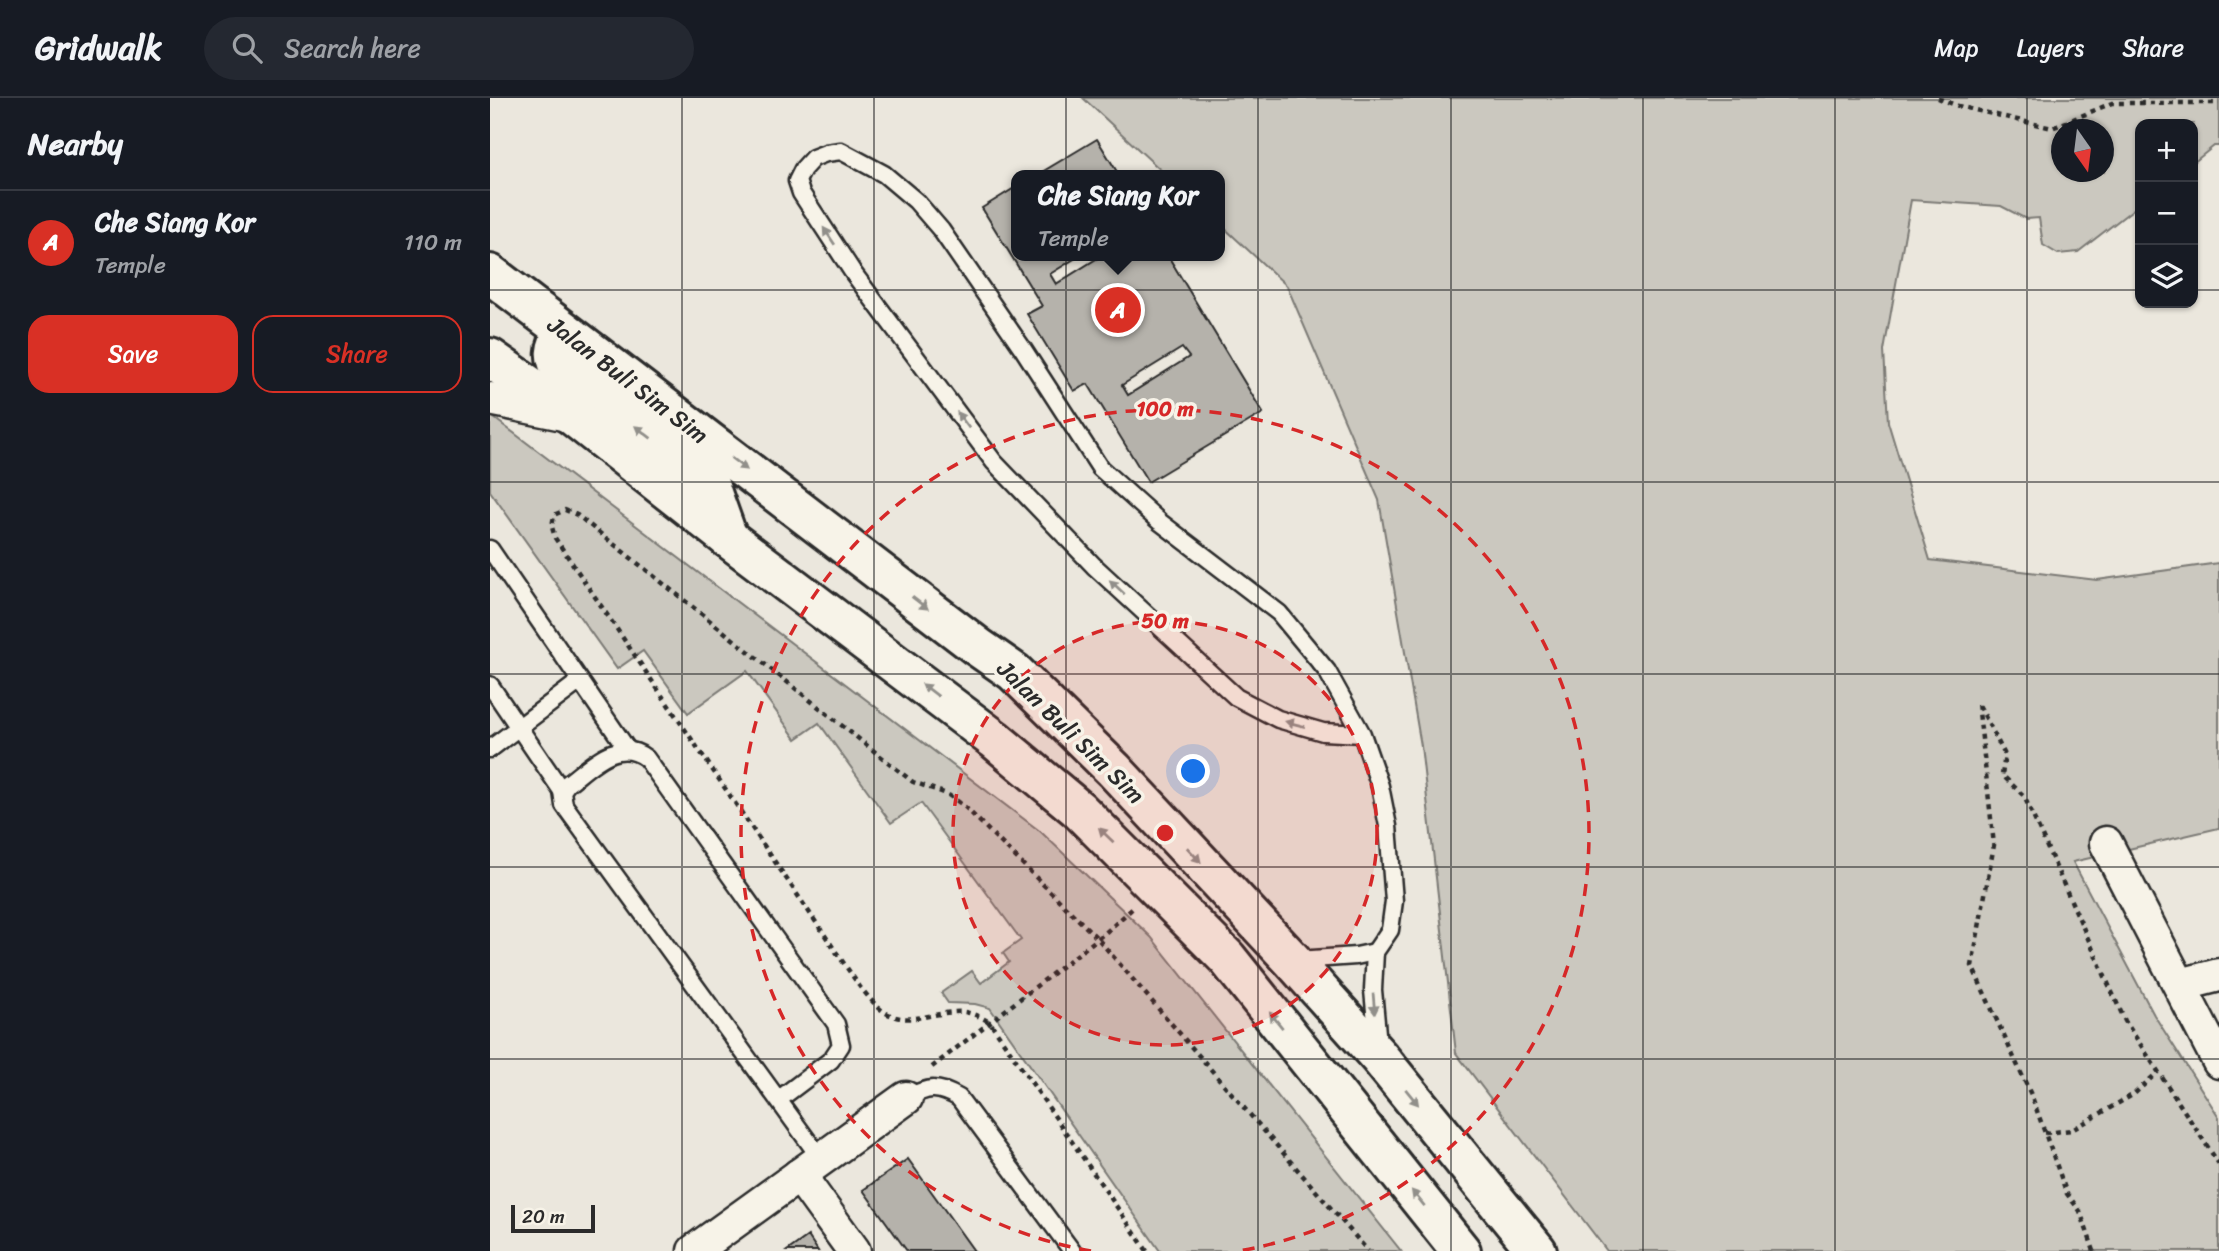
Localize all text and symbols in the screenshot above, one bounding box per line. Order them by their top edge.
search box [204,17,694,80]
text: Gridwalk [35,19,162,77]
text: Search here [284,25,421,71]
text: Map [1934,27,1979,69]
text: Layers [2017,27,2084,69]
text: Share [2122,27,2184,69]
icon: search [228,29,266,67]
text: Nearby [28,117,123,171]
north arrow [2051,119,2114,182]
map controls [2135,119,2198,308]
button: + [2135,119,2198,182]
popup [1011,170,1225,261]
text: Che Siang Kor [1038,172,1198,218]
button: − [2135,182,2198,245]
text: Che Siang Kor [95,199,255,245]
text: Temple [1038,218,1109,259]
text: A [43,222,59,263]
text: 110 m [404,222,462,263]
one-way arrow [822,227,836,245]
text: Temple [95,245,166,286]
button: layers [2135,245,2198,308]
pin: A [1095,284,1141,336]
street label: Jalan Buli Sim Sim [537,304,718,455]
button: Save [28,315,238,393]
button: Share [252,315,462,393]
text: 100 m [1136,390,1194,428]
one-way arrow [955,412,970,430]
one-way arrow [634,425,652,439]
one-way arrow [730,457,748,471]
one-way arrow [1109,579,1126,595]
one-way arrow [910,595,928,610]
text: 50 m [1141,602,1190,640]
street label: Jalan Buli Sim Sim [986,649,1155,814]
one-way arrow [922,683,940,698]
one-way arrow [1284,718,1306,729]
your location [1176,754,1210,788]
centre of rings [1153,821,1177,845]
one-way arrow [1097,827,1114,844]
one-way arrow [1186,847,1203,864]
one-way arrow [1369,993,1380,1015]
one-way arrow [1269,1012,1284,1030]
one-way arrow [1404,1089,1419,1106]
one-way arrow [1411,1189,1426,1207]
text: 20 m [522,1200,565,1233]
scale bar [511,1202,595,1234]

